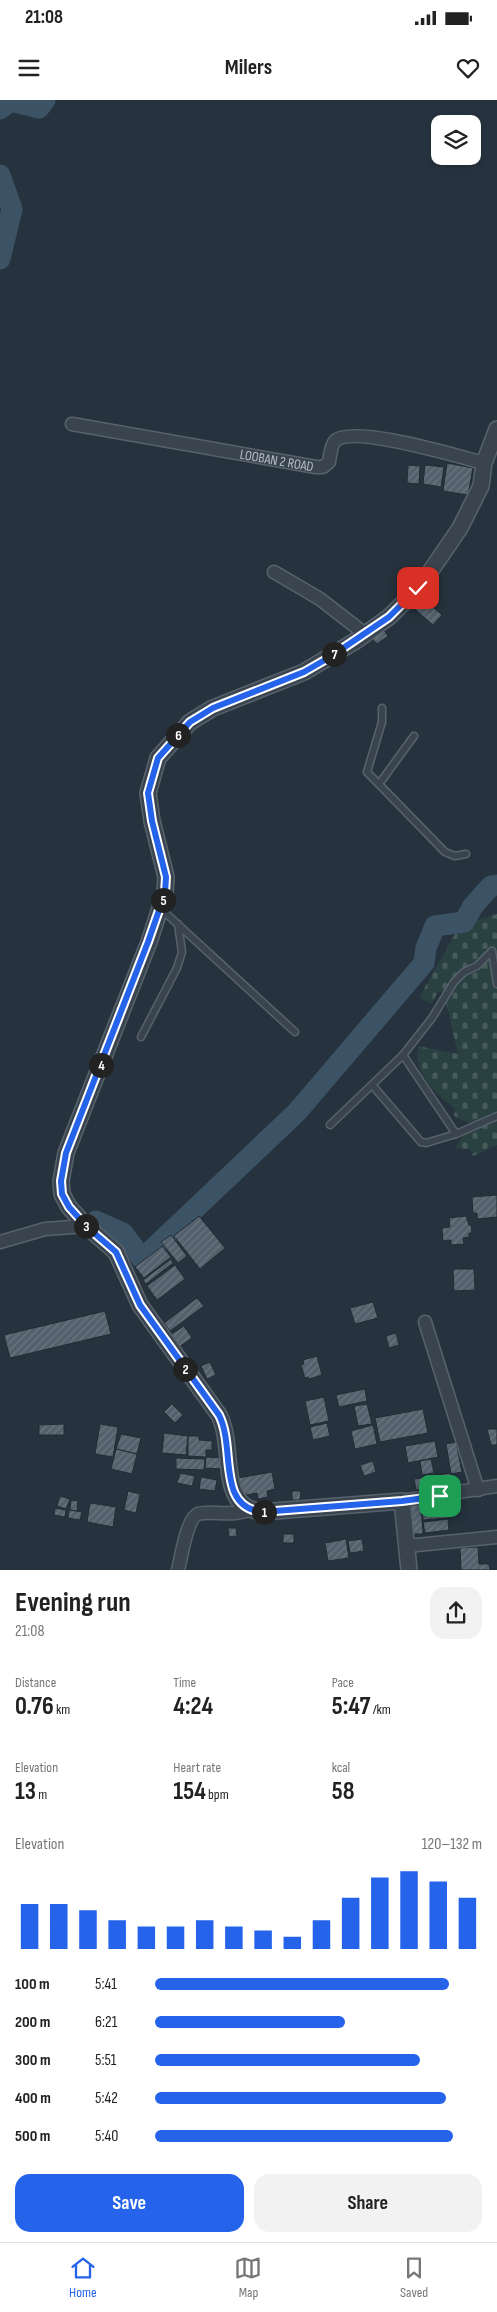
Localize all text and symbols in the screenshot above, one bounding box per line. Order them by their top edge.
text: 21:08 [25,6,63,29]
icon: menu [15,54,43,82]
text: Milers [225,54,272,81]
icon: heart [454,54,482,82]
map controls [431,115,481,165]
button: layers [431,115,481,165]
street label: LOOBAN 2 ROAD [239,445,315,475]
pin [397,567,439,609]
icon: check [404,574,432,602]
pin: 7 [322,642,346,666]
text: 7 [331,646,338,663]
pin: 6 [166,722,190,748]
text: 6 [175,727,182,744]
pin: 5 [150,888,176,912]
text: 5 [160,892,167,909]
pin: 4 [88,1052,114,1078]
text: 4 [98,1057,105,1074]
pin: 3 [74,1214,98,1238]
text: 3 [83,1218,90,1235]
pin: 2 [172,1356,198,1382]
text: 2 [182,1361,189,1378]
pin [419,1475,461,1517]
icon: arrive [426,1482,454,1510]
pin: 1 [252,1500,276,1524]
text: 1 [262,1504,267,1521]
text: Evening run [15,1586,131,1619]
button: share [430,1587,482,1639]
text: 21:08 [15,1622,44,1641]
text: Distance [15,1674,56,1691]
text: Time [173,1674,196,1691]
text: Pace [332,1674,354,1691]
text: 0.76 [15,1691,54,1722]
text: 4:24 [173,1691,213,1722]
text: 5:47 [332,1691,370,1722]
text: km [54,1701,70,1718]
text: /km [370,1701,391,1718]
text: Elevation [15,1759,58,1776]
text: Heart rate [173,1759,221,1776]
text: kcal [332,1759,350,1776]
text: 13 [15,1776,36,1807]
text: 154 [173,1776,206,1807]
text: 58 [332,1776,354,1807]
text: m [36,1786,47,1803]
text: bpm [206,1786,229,1803]
text: Elevation [15,1835,64,1854]
text: 120–132 m [422,1835,482,1854]
text: 100 m [15,1975,50,1994]
text: 5:41 [95,1975,117,1994]
text: 200 m [15,2013,50,2032]
text: 6:21 [95,2013,117,2032]
text: 300 m [15,2051,51,2070]
text: 5:51 [95,2051,116,2070]
text: 400 m [15,2089,51,2108]
text: 5:42 [95,2089,118,2108]
text: 500 m [15,2127,50,2146]
text: 5:40 [95,2127,118,2146]
button: Save [15,2174,244,2232]
button: Share [254,2174,482,2232]
tab: Home [69,2254,97,2301]
tab: Map [234,2254,262,2301]
tab: Saved [400,2254,428,2301]

